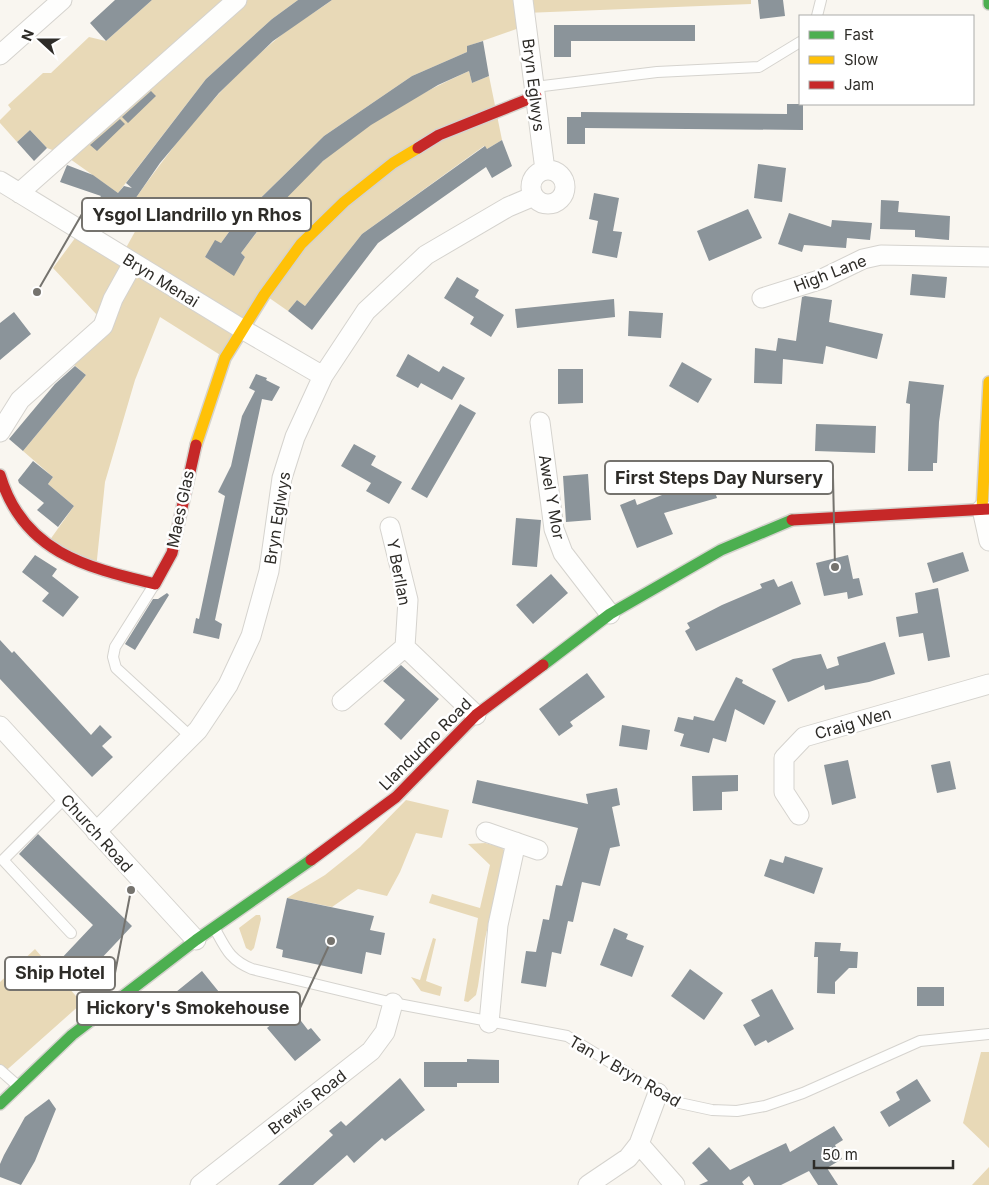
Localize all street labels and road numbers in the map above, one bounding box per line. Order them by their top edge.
street label: Bryn Eglwys [518,37,550,133]
street label: Bryn Menai [119,249,203,311]
street label: High Lane [791,250,869,296]
street label: Awel Y Mor [535,453,569,541]
street label: Maes Glas [162,468,198,550]
street label: Bryn Eglwys [260,470,294,566]
street label: Y Berllan [383,537,415,607]
street label: Llandudno Road [375,694,475,794]
street label: Craig Wen [812,703,894,743]
street label: Church Road [57,790,137,876]
street label: Tan Y Bryn Road [566,1031,684,1111]
street label: Brewis Road [264,1065,350,1139]

